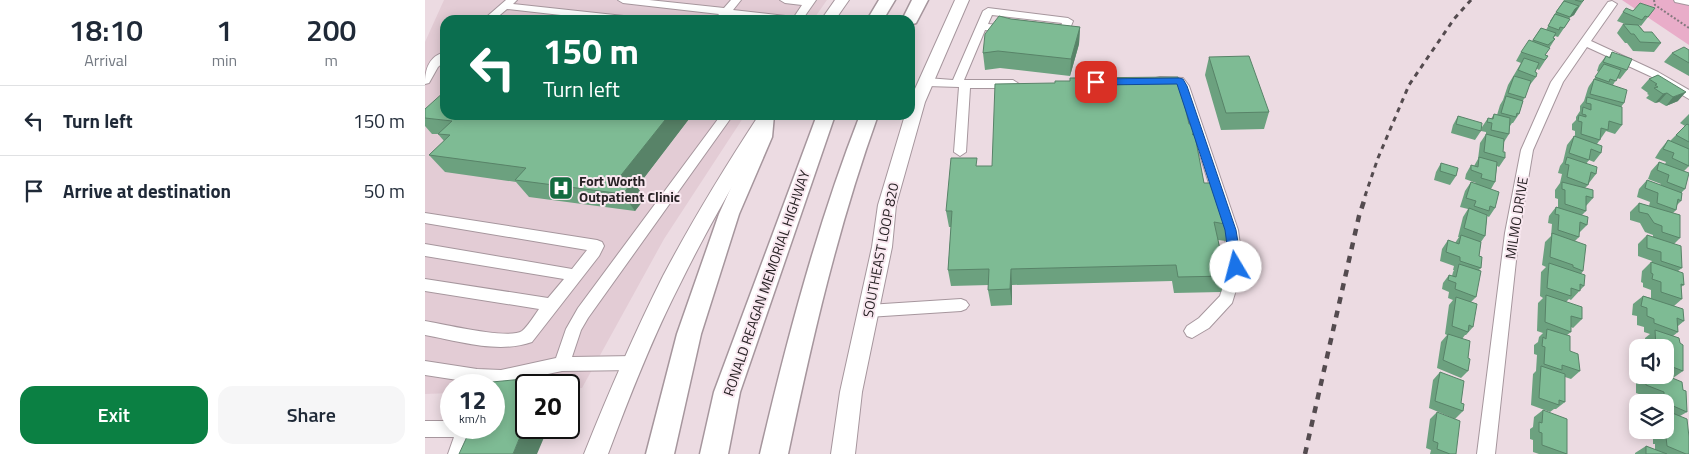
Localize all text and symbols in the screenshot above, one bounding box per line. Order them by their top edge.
text: 18:10 [69,7,143,53]
text: 1 [216,7,233,53]
text: 200 [306,7,356,53]
text: 150 m [543,24,639,78]
icon: left [460,35,525,100]
text: Arrival [84,48,128,72]
text: min [212,48,237,72]
text: m [324,48,338,72]
pin [1075,61,1117,103]
icon: arrive [1082,68,1110,96]
text: Turn left [543,72,620,106]
text: Turn left [63,106,133,135]
text: 150 m [353,106,405,135]
icon: left [20,107,48,135]
street label: RONALD REAGAN MEMORIAL HIGHWAY [717,167,815,399]
place label: Fort Worth Outpatient Clinic [579,170,680,207]
hospital icon: Fort Worth Outpatient Clinic [548,175,574,201]
street label: MILMO DRIVE [1499,175,1533,261]
text: Arrive at destination [63,176,231,205]
text: 50 m [364,176,405,205]
icon: arrive [20,177,48,205]
street label: SOUTHEAST LOOP 820 [857,181,903,319]
position arrow [1209,240,1261,292]
map controls [1629,339,1674,439]
button: sound [1629,339,1674,384]
speed limit sign: 20 [515,374,580,439]
text: 12 [458,381,487,419]
button: Exit [20,386,208,444]
button: Share [218,386,405,444]
button: layers [1629,394,1674,439]
text: km/h [459,409,486,428]

